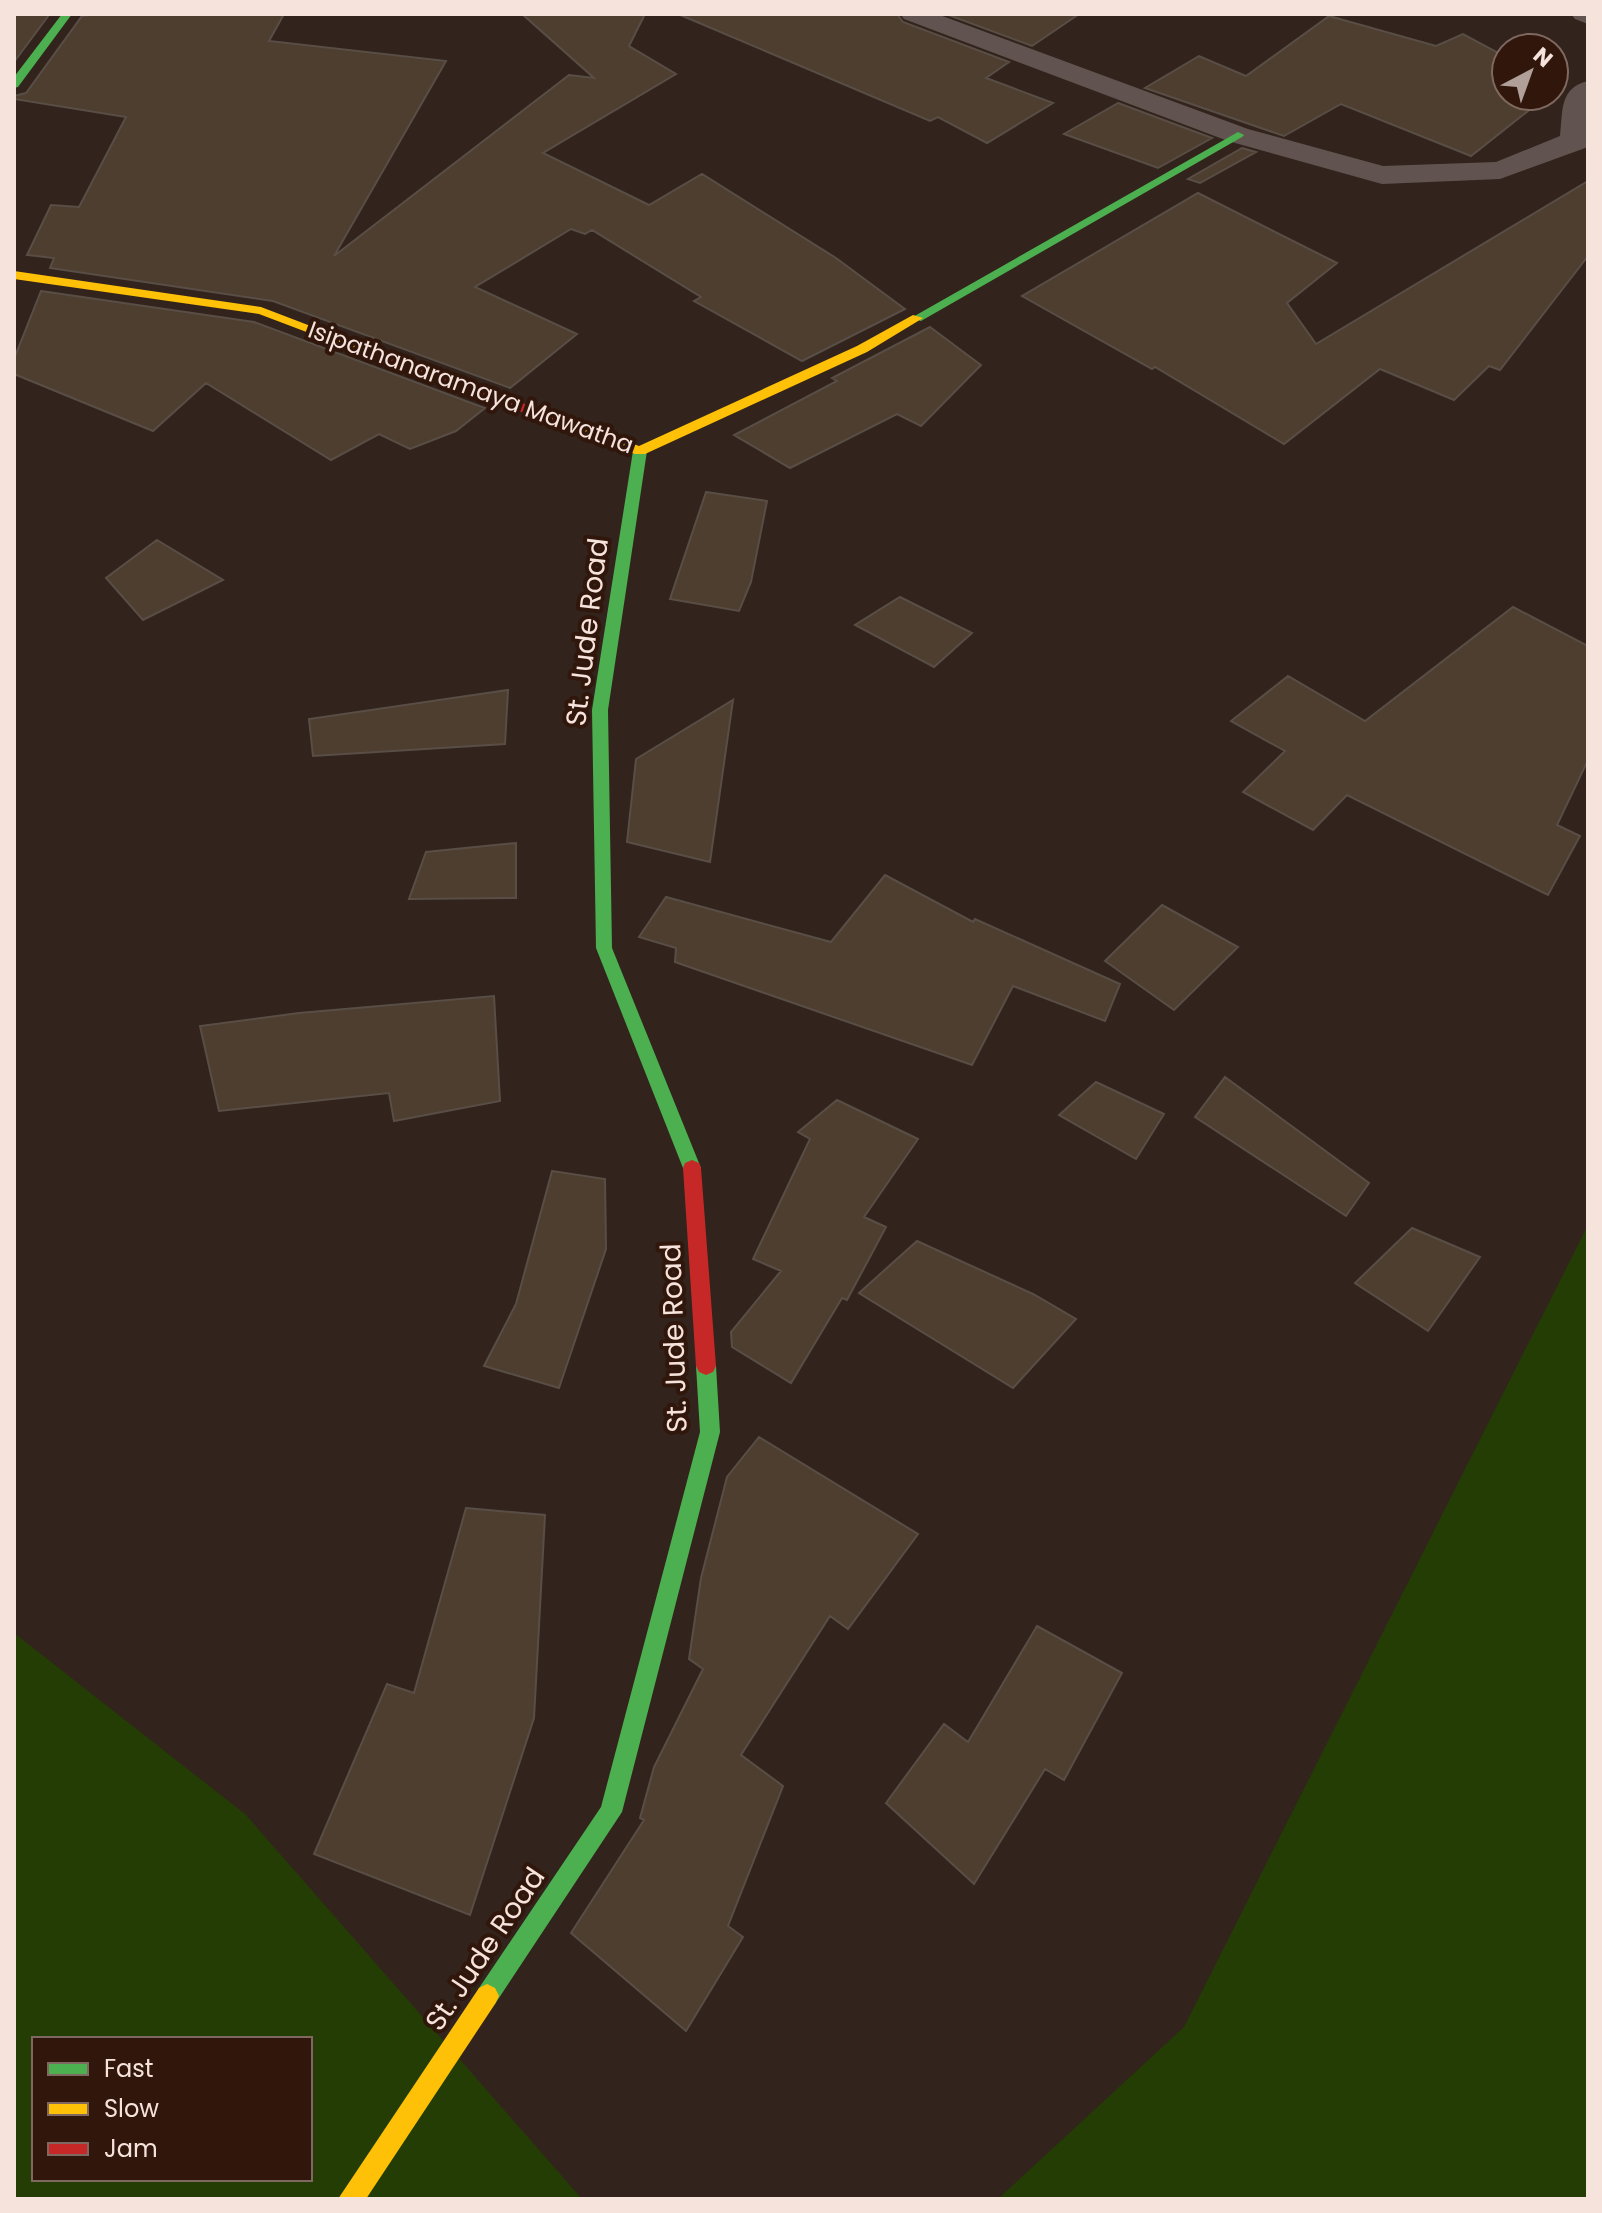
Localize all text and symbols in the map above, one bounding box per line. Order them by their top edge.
north arrow [1490,32,1570,112]
text: N [1526,40,1559,74]
street label: Isipathanaramaya Mawatha [304,313,638,461]
street label: St. Jude Road [556,536,618,728]
street label: St. Jude Road [651,1243,697,1433]
street label: St. Jude Road [416,1860,554,2038]
legend [32,2037,312,2181]
text: Fast [104,2052,154,2085]
text: Slow [104,2092,159,2125]
text: Jam [104,2132,158,2165]

